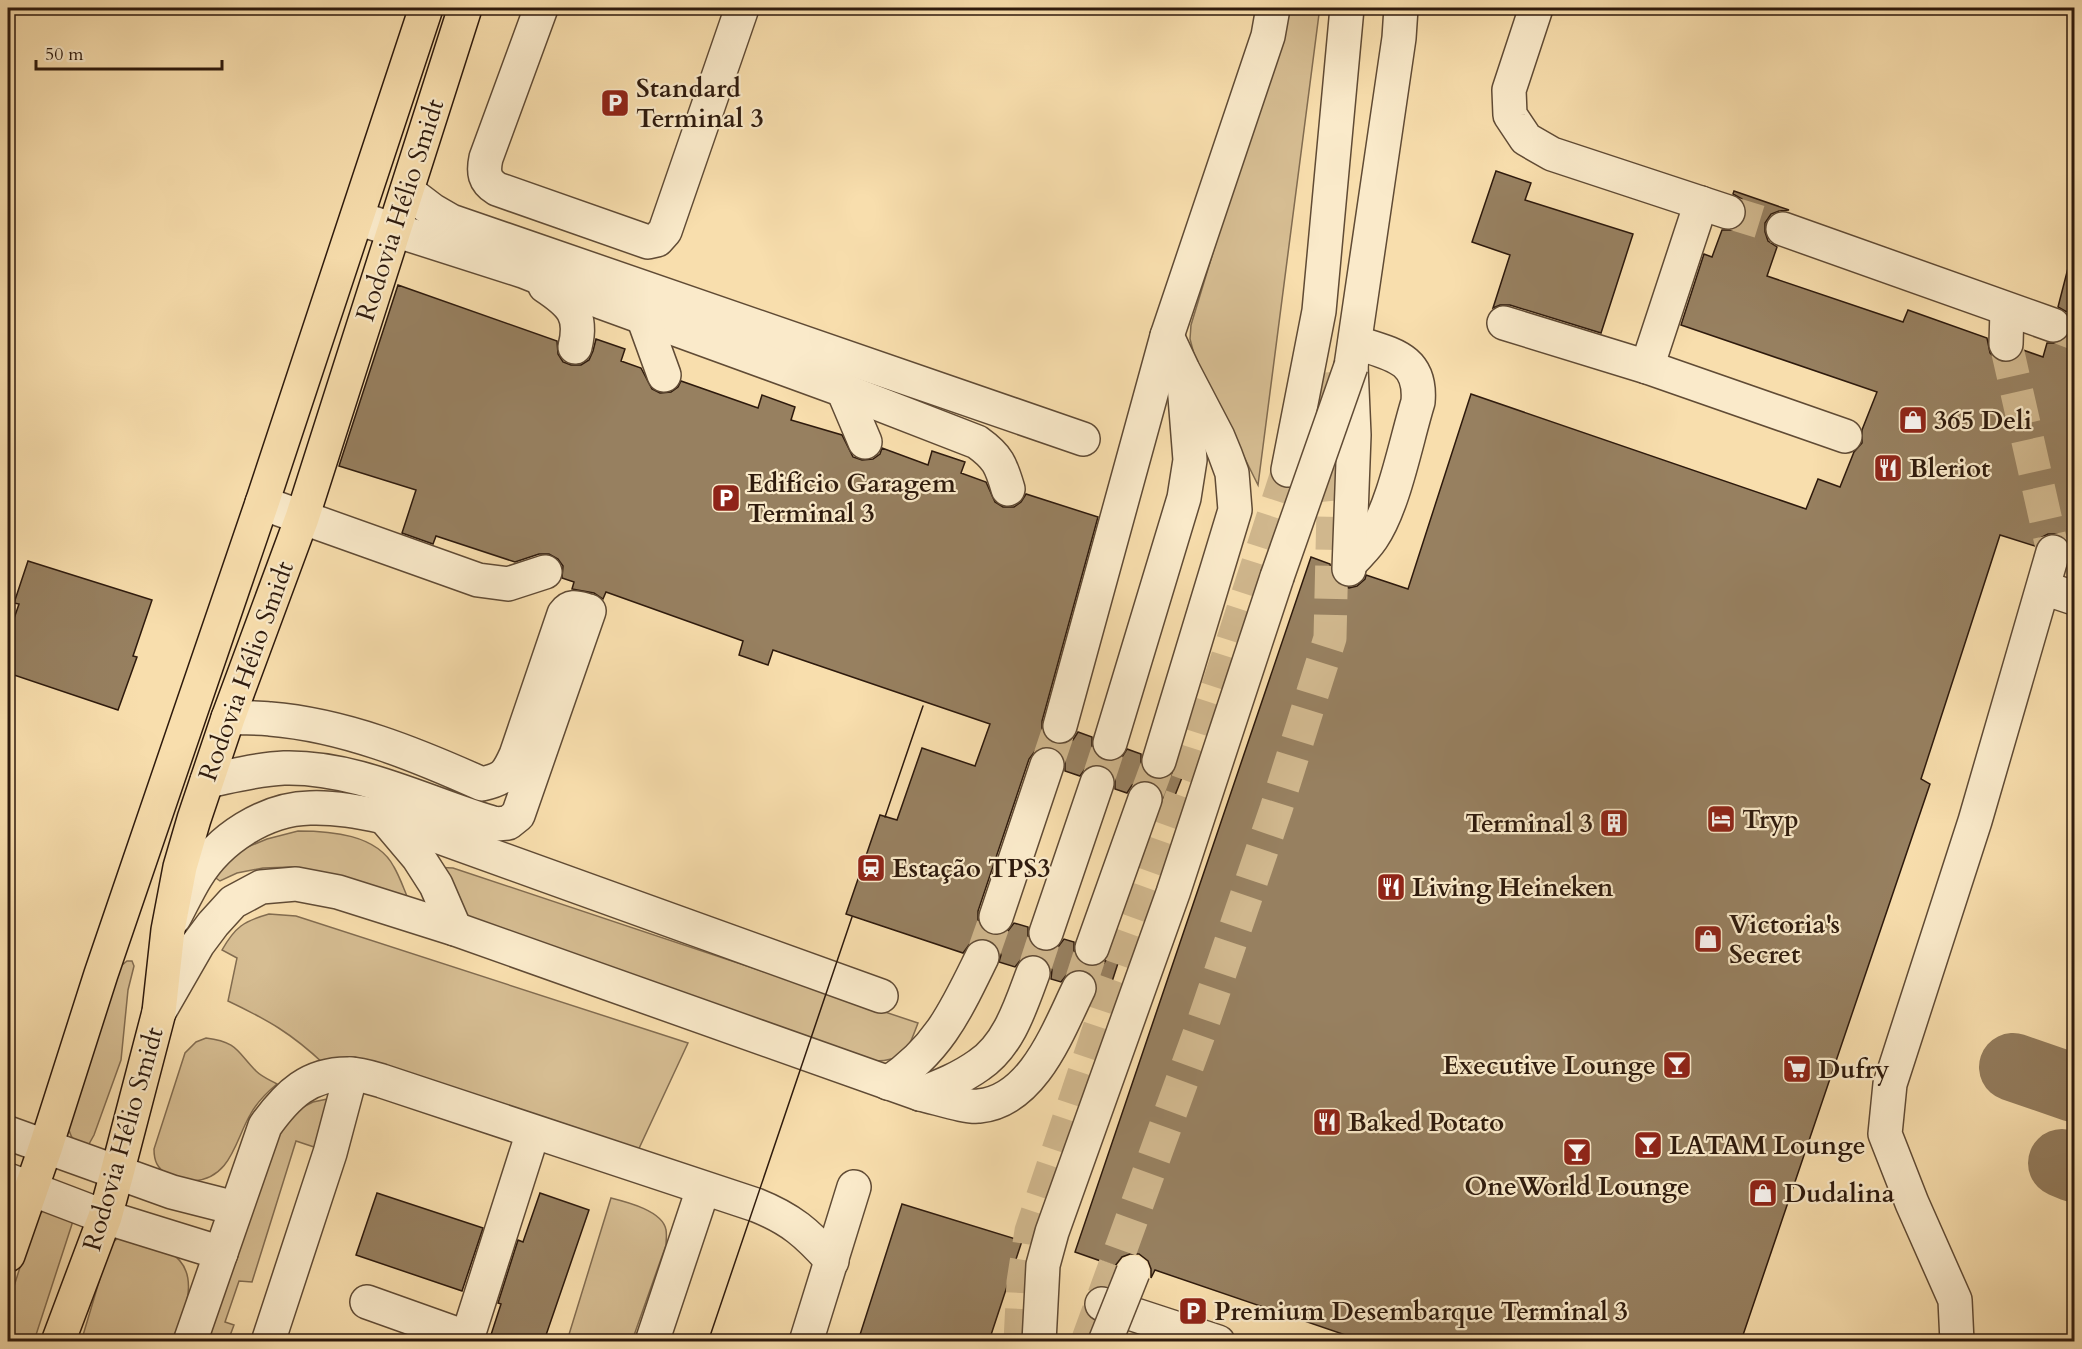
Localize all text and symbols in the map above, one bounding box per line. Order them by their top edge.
scale bar [36,33,222,71]
text: 50 m [45,42,84,67]
place label: Standard Terminal 3 [636,71,764,136]
parking icon: Standard Terminal 3 [599,87,631,119]
street label: Rodovia Hélio Smidt [348,94,452,326]
place label: 365 Deli [1934,403,2032,438]
shop icon: 365 Deli [1897,404,1929,436]
place label: Bleriot [1909,451,1990,486]
restaurant icon: Bleriot [1872,452,1904,484]
place label: Edifício Garagem Terminal 3 [747,466,956,531]
parking icon: Edifício Garagem Terminal 3 [710,482,742,514]
street label: Rodovia Hélio Smidt [190,556,302,786]
place label: Tryp [1742,802,1799,837]
hotel icon: Tryp [1705,803,1737,835]
place label: Terminal 3 [1465,806,1593,841]
building icon: Terminal 3 [1598,807,1630,839]
place label: Estação TPS3 [892,851,1051,886]
station icon: Estação TPS3 [855,852,887,884]
place label: Living Heineken [1412,870,1614,905]
restaurant icon: Living Heineken [1375,871,1407,903]
place label: Victoria's Secret [1729,907,1840,972]
shop icon: Victoria's Secret [1692,923,1724,955]
street label: Rodovia Hélio Smidt [74,1023,172,1255]
place label: Executive Lounge [1442,1048,1656,1083]
bar icon: Executive Lounge [1661,1049,1693,1081]
place label: Dufry [1818,1052,1890,1087]
supermarket icon: Dufry [1781,1053,1813,1085]
place label: Baked Potato [1348,1105,1504,1140]
restaurant icon: Baked Potato [1311,1106,1343,1138]
place label: LATAM Lounge [1669,1128,1866,1163]
bar icon: LATAM Lounge [1632,1129,1664,1161]
bar icon: OneWorld Lounge [1561,1136,1593,1168]
place label: OneWorld Lounge [1464,1169,1690,1204]
place label: Dudalina [1784,1176,1895,1211]
shop icon: Dudalina [1747,1177,1779,1209]
place label: Premium Desembarque Terminal 3 [1214,1294,1628,1329]
parking icon: Premium Desembarque Terminal 3 [1177,1295,1209,1327]

